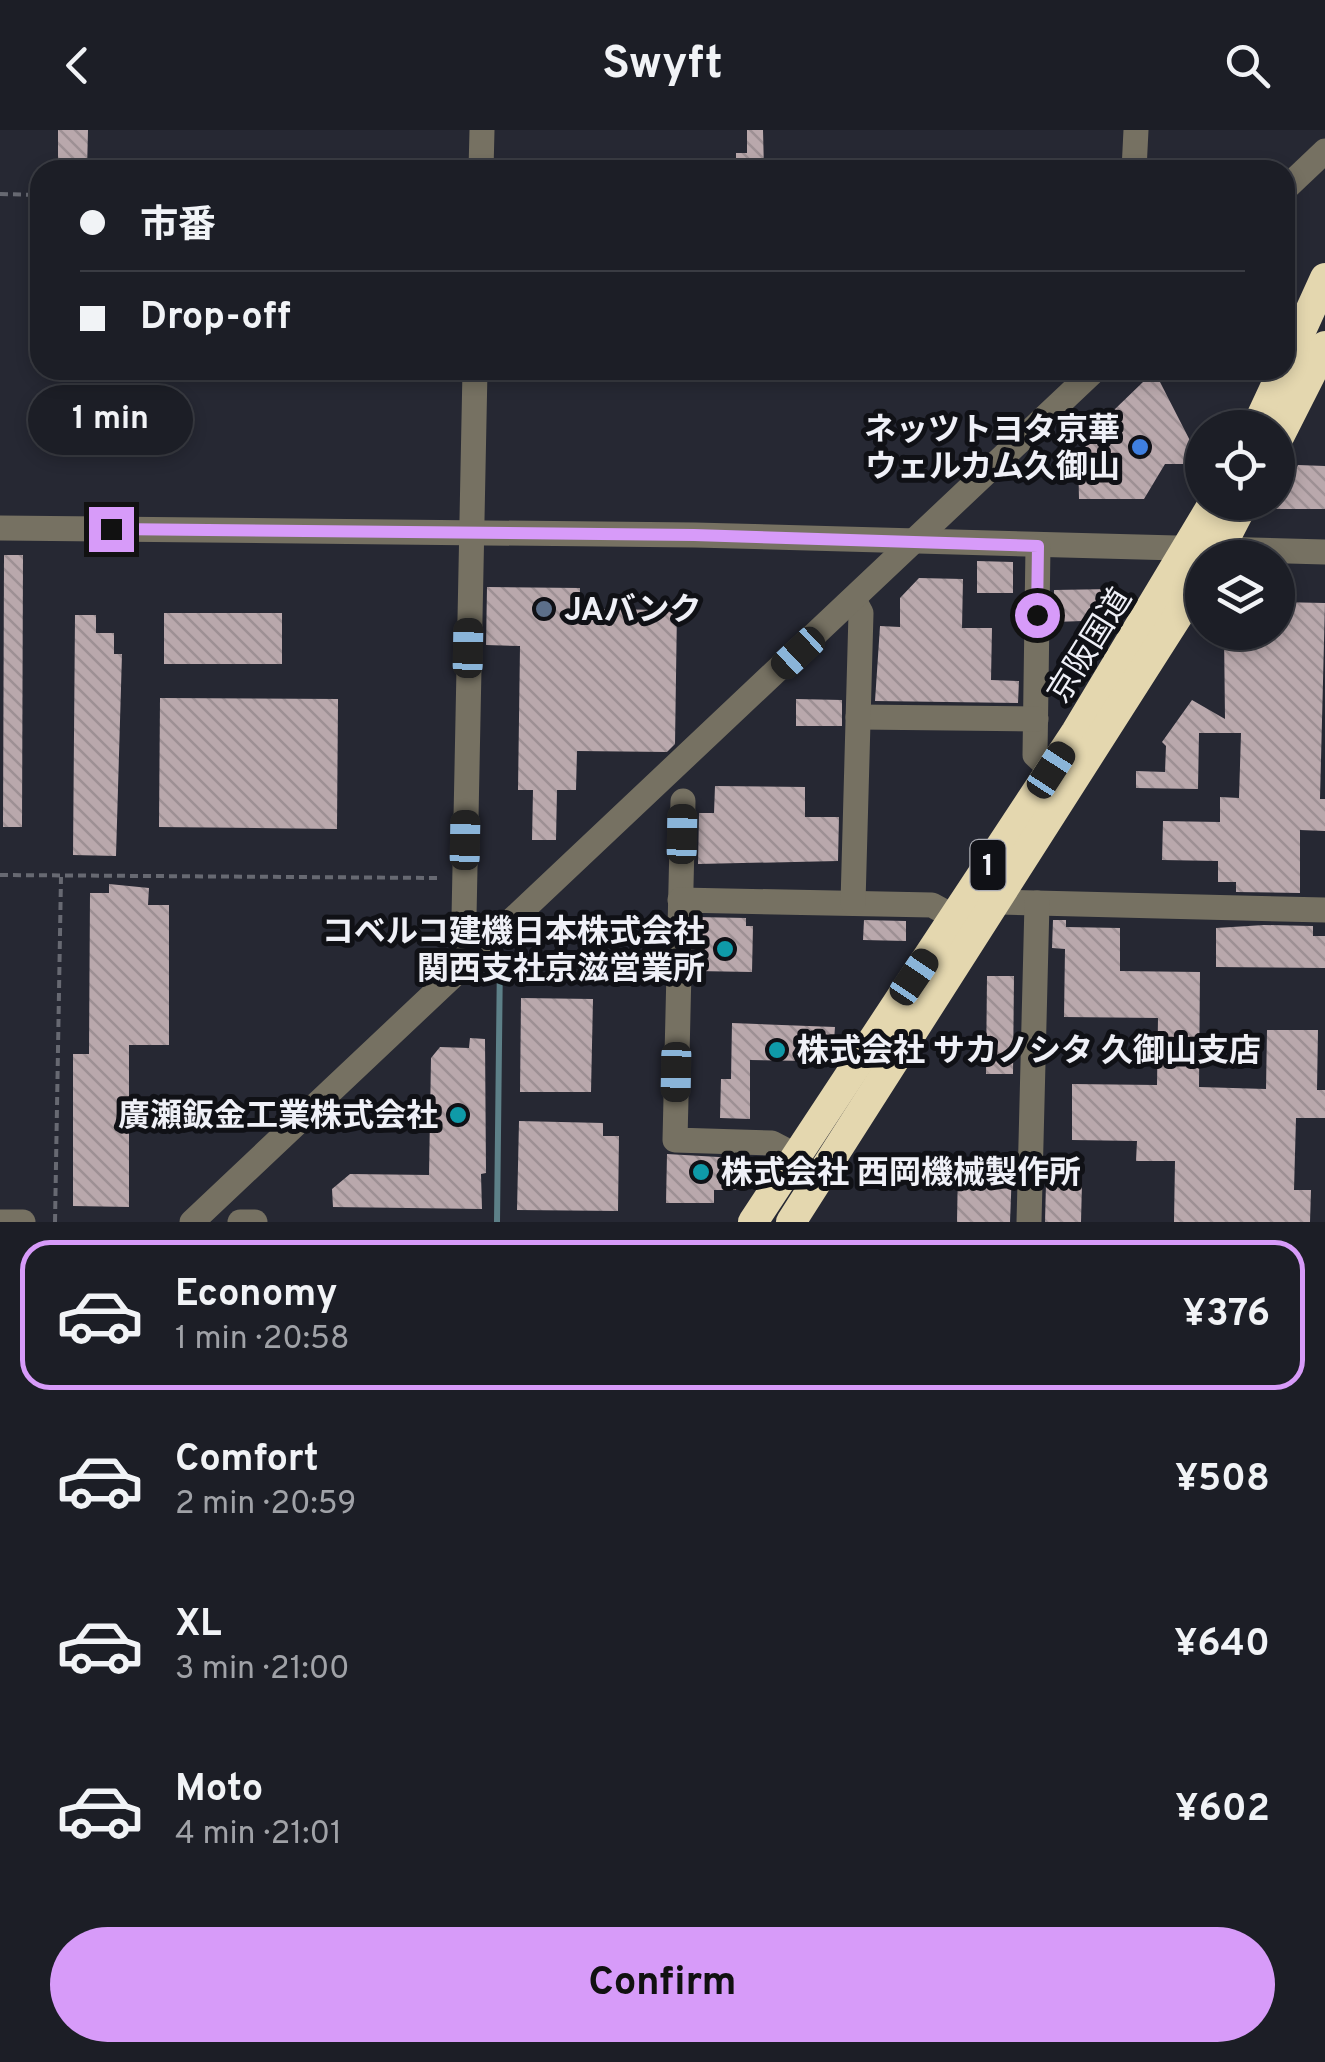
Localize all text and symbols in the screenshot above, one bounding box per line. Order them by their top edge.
text: Swyft [602,37,723,94]
icon: back [50,38,105,93]
icon: search [1220,38,1275,93]
text: 市番 [140,203,216,252]
text: Drop-off [140,294,291,343]
callout: 1 min [28,384,194,454]
text: 1 min [72,400,149,440]
map controls [1185,410,1295,650]
button: locate [1185,410,1295,520]
place label: ネッツトヨタ京華 ウェルカム久御山 [864,412,1120,489]
marker: ネッツトヨタ京華 ウェルカム久御山 [1129,436,1151,458]
route end [89,507,134,552]
button: layers [1185,540,1295,650]
street label: 京阪国道 [1041,582,1142,711]
place label: JAバンク [564,592,701,632]
route start [1015,593,1060,638]
marker: JAバンク [533,598,555,620]
car [452,618,484,678]
car [766,622,830,684]
car [1022,737,1080,803]
car [666,804,698,864]
car [449,810,481,870]
road number: 1 [970,840,1006,890]
place label: コベルコ建機日本株式会社 関西支社京滋営業所 [322,914,705,991]
marker: コベルコ建機日本株式会社 関西支社京滋営業所 [714,938,736,960]
car [885,944,943,1010]
place label: 株式会社 サカノシタ 久御山支店 [797,1033,1261,1073]
marker: 株式会社 サカノシタ 久御山支店 [766,1039,788,1061]
car [660,1042,692,1102]
place label: 廣瀬鈑金工業株式会社 [118,1098,438,1138]
marker: 廣瀬鈑金工業株式会社 [447,1104,469,1126]
place label: 株式会社 西岡機械製作所 [721,1155,1081,1195]
marker: 株式会社 西岡機械製作所 [690,1161,712,1183]
icon: car [55,1270,145,1360]
text: Economy [175,1271,337,1320]
text: ¥376 [1183,1291,1270,1340]
text: 1 min · 20:58 [175,1320,350,1360]
icon: car [55,1435,145,1525]
text: Comfort [175,1436,319,1485]
text: ¥508 [1175,1456,1270,1505]
text: 2 min · 20:59 [175,1485,356,1525]
icon: car [55,1600,145,1690]
text: XL [175,1601,222,1650]
text: ¥640 [1174,1621,1270,1670]
text: 3 min · 21:00 [175,1650,350,1690]
icon: car [55,1765,145,1855]
text: Moto [175,1766,263,1815]
text: ¥602 [1175,1786,1270,1835]
text: 4 min · 21:01 [175,1815,342,1855]
button: Confirm [50,1927,1275,2042]

